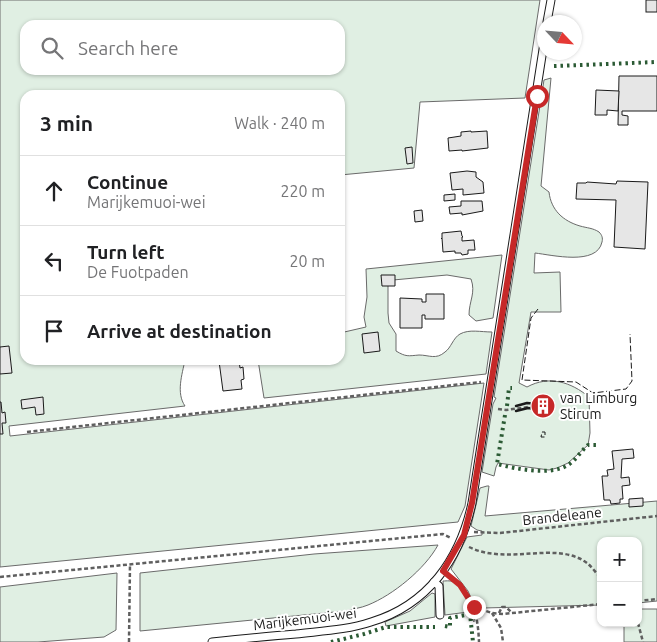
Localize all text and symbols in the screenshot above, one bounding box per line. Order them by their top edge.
north arrow [537,15,582,60]
search box [20,20,345,75]
icon: search [38,34,66,62]
text: Search here [78,37,178,59]
route start [526,85,549,108]
text: 3 min [40,111,93,135]
text: Walk · 240 m [234,114,325,132]
text: Continue [87,171,168,193]
icon: ahead [40,177,68,205]
text: 220 m [280,182,325,200]
text: Marijkemuoi-wei [87,193,206,211]
text: Turn left [87,241,165,263]
icon: left [40,247,68,275]
text: 20 m [289,252,325,270]
text: De Fuotpaden [87,263,189,281]
icon: arrive [40,317,68,345]
text: Arrive at destination [87,320,272,342]
place label: van Limburg Stirum [560,390,637,422]
building icon: van Limburg Stirum [530,393,556,419]
street label: Brandeleane [522,504,602,528]
map controls [597,537,642,627]
button: + [597,537,642,582]
button: − [597,582,642,627]
route end [463,596,486,619]
street label: Marijkemuoi-wei [253,605,357,633]

